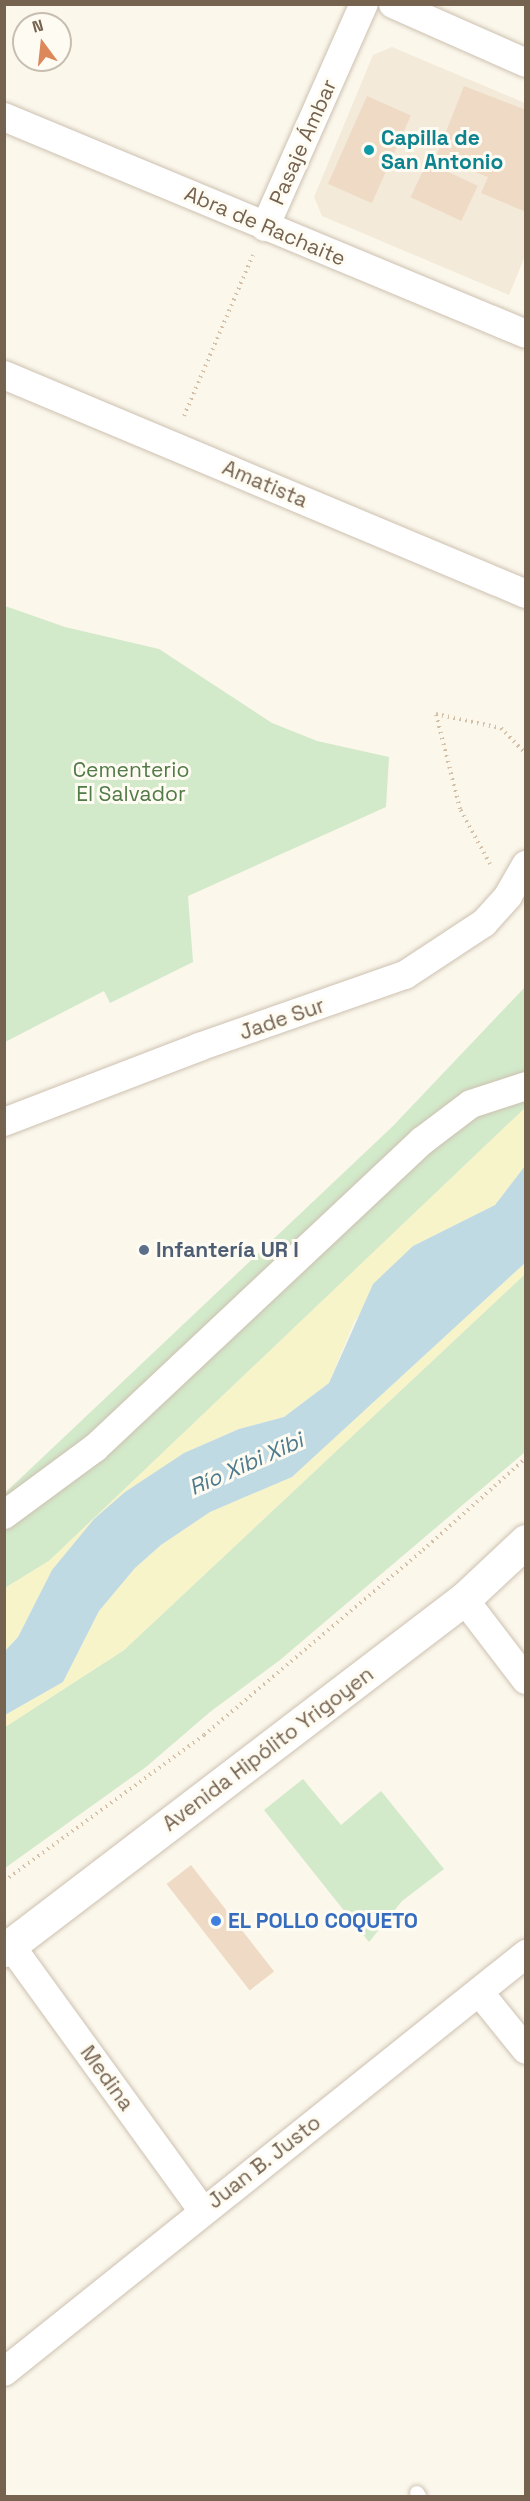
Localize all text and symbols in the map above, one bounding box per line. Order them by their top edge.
north arrow [12,12,72,72]
text: N [30,15,46,38]
street label: Pasaje Ámbar [264,75,342,209]
place label: Capilla de San Antonio [381,125,504,175]
marker: Capilla de San Antonio [362,143,376,157]
street label: Abra de Rachaite [181,181,349,271]
street label: Amatista [219,455,311,513]
park label: Cementerio El Salvador [73,757,189,807]
street label: Jade Sur [236,993,328,1045]
place label: Infantería UR I [156,1237,299,1263]
marker: Infantería UR I [137,1243,151,1257]
water label: Río Xibi Xibi [185,1427,307,1501]
street label: Avenida Hipólito Yrigoyen [158,1661,378,1837]
place label: EL POLLO COQUETO [228,1908,419,1934]
marker: EL POLLO COQUETO [209,1914,223,1928]
street label: Medina [75,2041,139,2115]
street label: Juan B. Justo [202,2110,326,2214]

